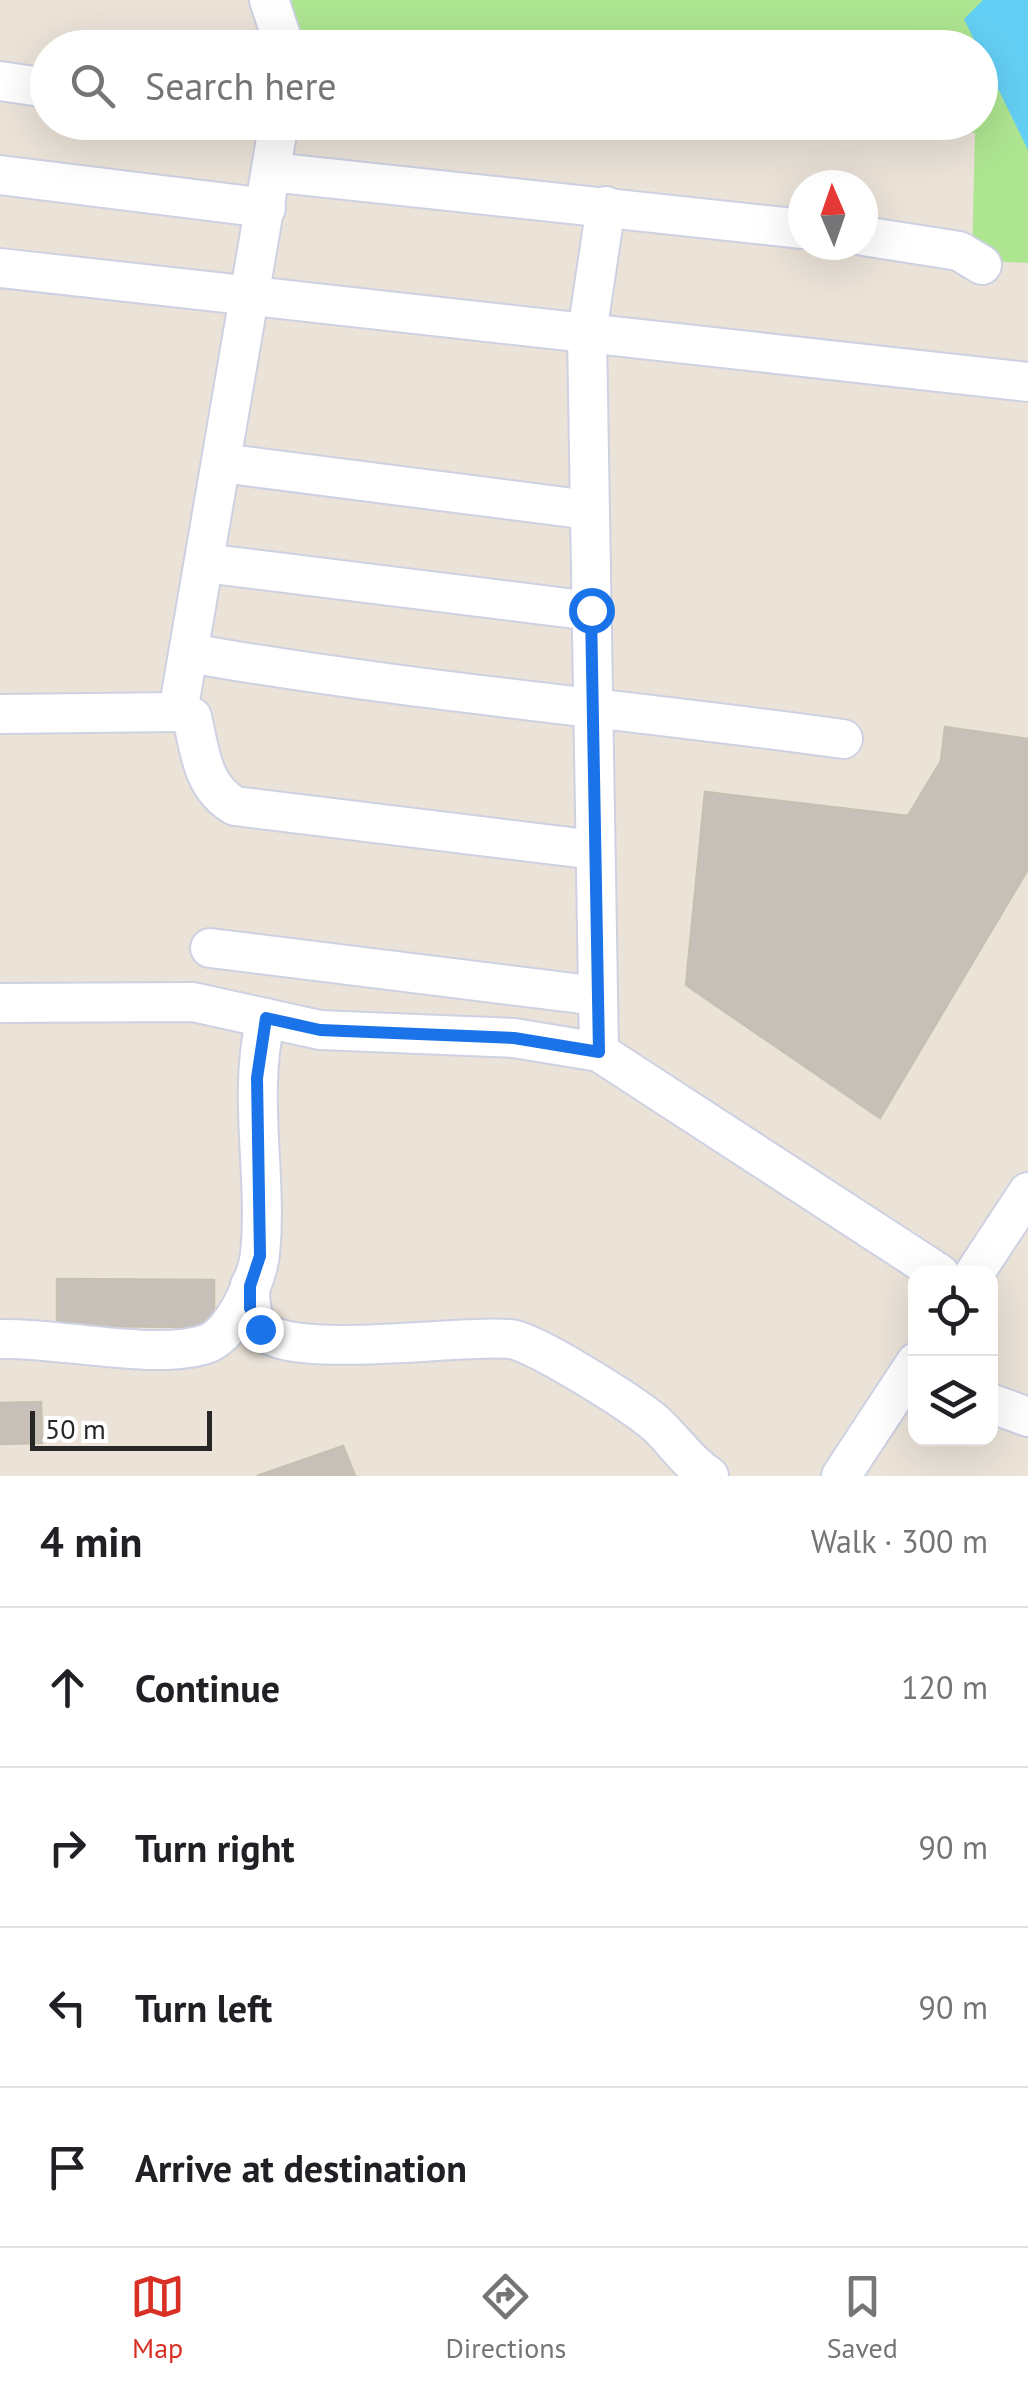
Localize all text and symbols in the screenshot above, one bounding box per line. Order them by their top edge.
search box [30,30,998,140]
icon: search [65,58,120,113]
text: Search here [145,61,337,110]
north arrow [788,170,878,260]
route start [569,588,615,634]
map controls [908,1266,998,1446]
button: locate [908,1266,998,1356]
route end [238,1307,284,1353]
button: layers [908,1356,998,1446]
scale bar [30,1406,212,1450]
text: 50 m [45,1410,106,1447]
text: 4 min [40,1514,142,1569]
text: Walk · 300 m [811,1520,988,1562]
icon: ahead [40,1660,95,1715]
text: Continue [135,1663,280,1712]
text: 120 m [901,1666,988,1708]
icon: right [40,1820,95,1875]
text: Turn right [135,1823,295,1872]
text: 90 m [919,1826,988,1868]
icon: left [40,1980,95,2035]
text: Turn left [135,1983,272,2032]
text: 90 m [919,1986,988,2028]
icon: arrive [40,2140,95,2195]
text: Arrive at destination [135,2143,467,2192]
tab: Map [130,2269,185,2366]
tab: Directions [445,2269,566,2366]
tab: Saved [827,2269,898,2366]

